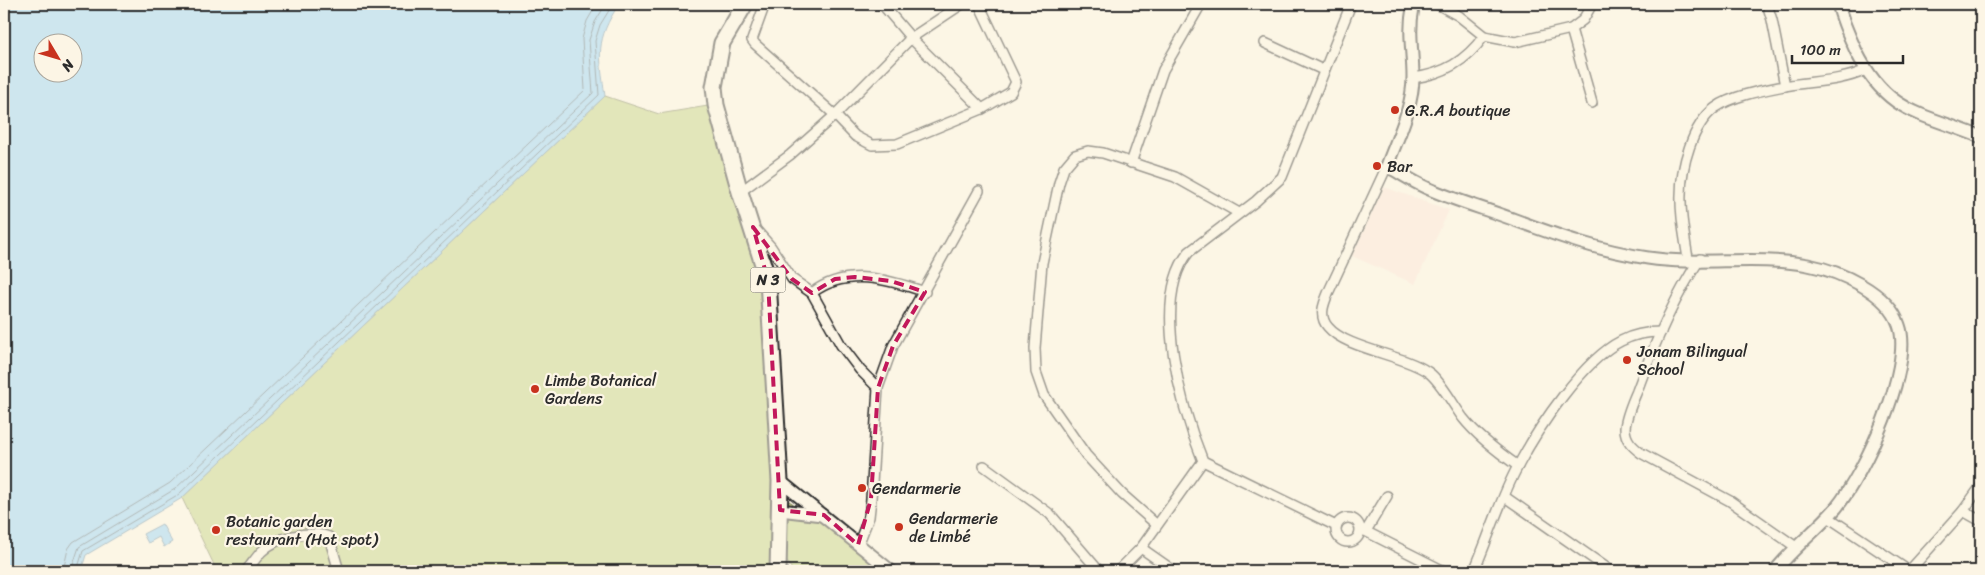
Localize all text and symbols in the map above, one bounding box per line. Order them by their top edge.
north arrow [32,32,82,82]
scale bar [1792,32,1904,64]
text: 100 m [1800,37,1841,63]
text: N [55,53,81,77]
place label: G.R.A boutique [1405,96,1511,125]
marker: G.R.A boutique [1389,104,1401,116]
place label: Bar [1387,152,1413,181]
marker: Bar [1371,160,1383,172]
road number: N 3 [750,268,786,292]
place label: Jonam Bilingual School [1636,337,1748,384]
marker: Jonam Bilingual School [1621,354,1633,366]
place label: Limbe Botanical Gardens [545,366,657,413]
marker: Limbe Botanical Gardens [529,383,541,395]
place label: Gendarmerie [872,474,961,503]
marker: Gendarmerie [856,482,868,494]
place label: Gendarmerie de Limbé [909,504,998,551]
place label: Botanic garden restaurant (Hot spot) [226,507,379,554]
marker: Gendarmerie de Limbé [893,521,905,533]
marker: Botanic garden restaurant (Hot spot) [210,524,222,536]

